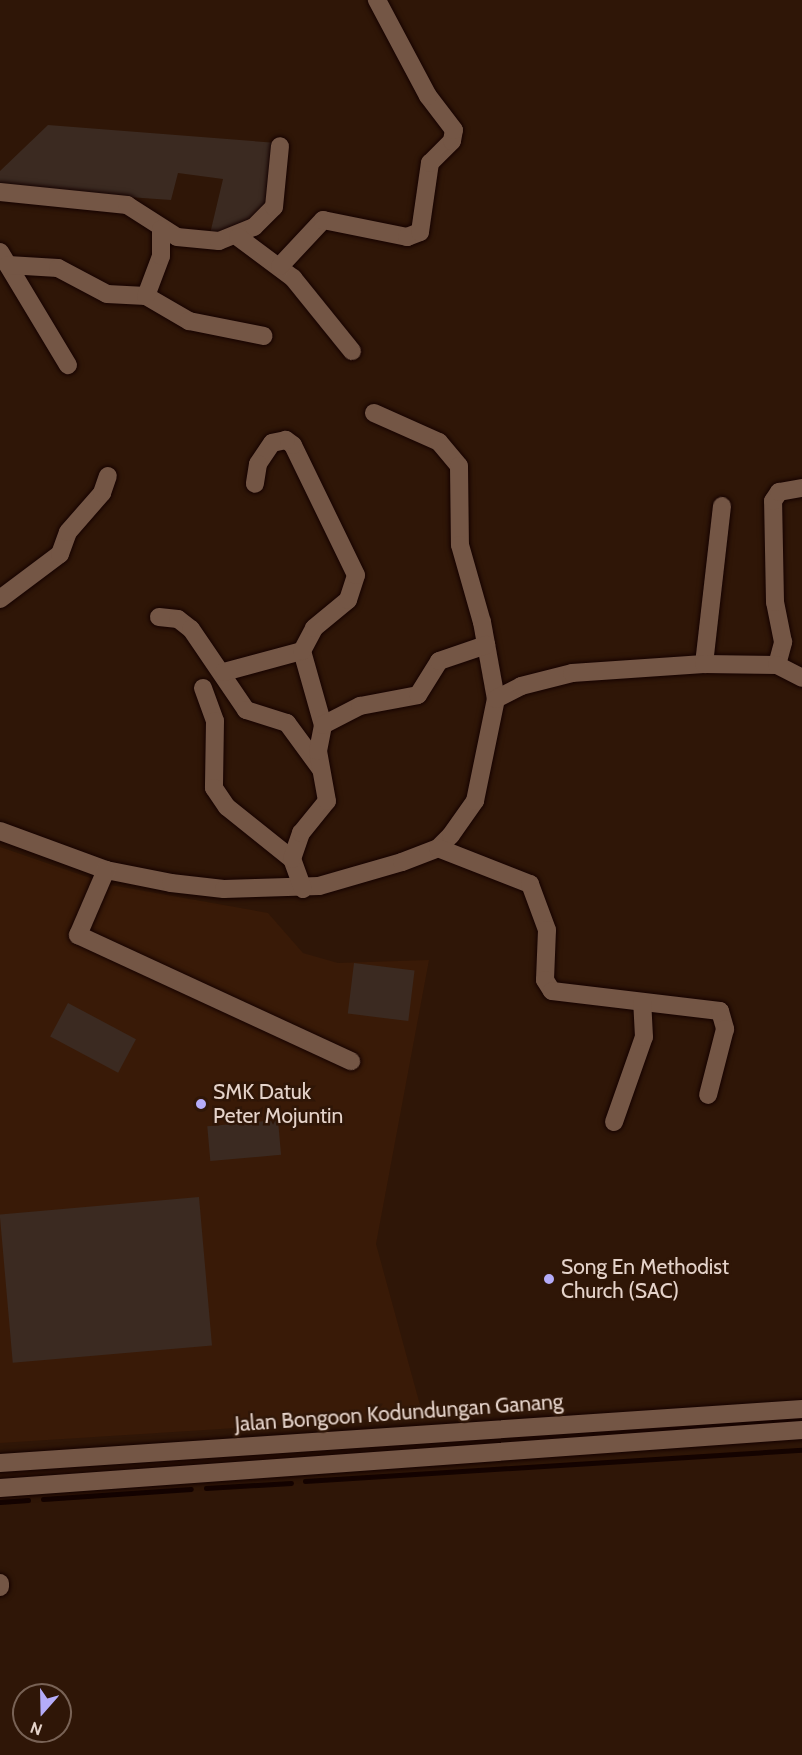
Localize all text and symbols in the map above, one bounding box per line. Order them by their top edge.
place label: SMK Datuk Peter Mojuntin [213,1079,343,1129]
marker: SMK Datuk Peter Mojuntin [194,1097,208,1111]
place label: Song En Methodist Church (SAC) [561,1254,729,1304]
marker: Song En Methodist Church (SAC) [542,1272,556,1286]
street label: Jalan Bongoon Kodundungan Ganang [234,1389,564,1437]
north arrow [12,1683,72,1743]
text: N [28,1718,45,1739]

